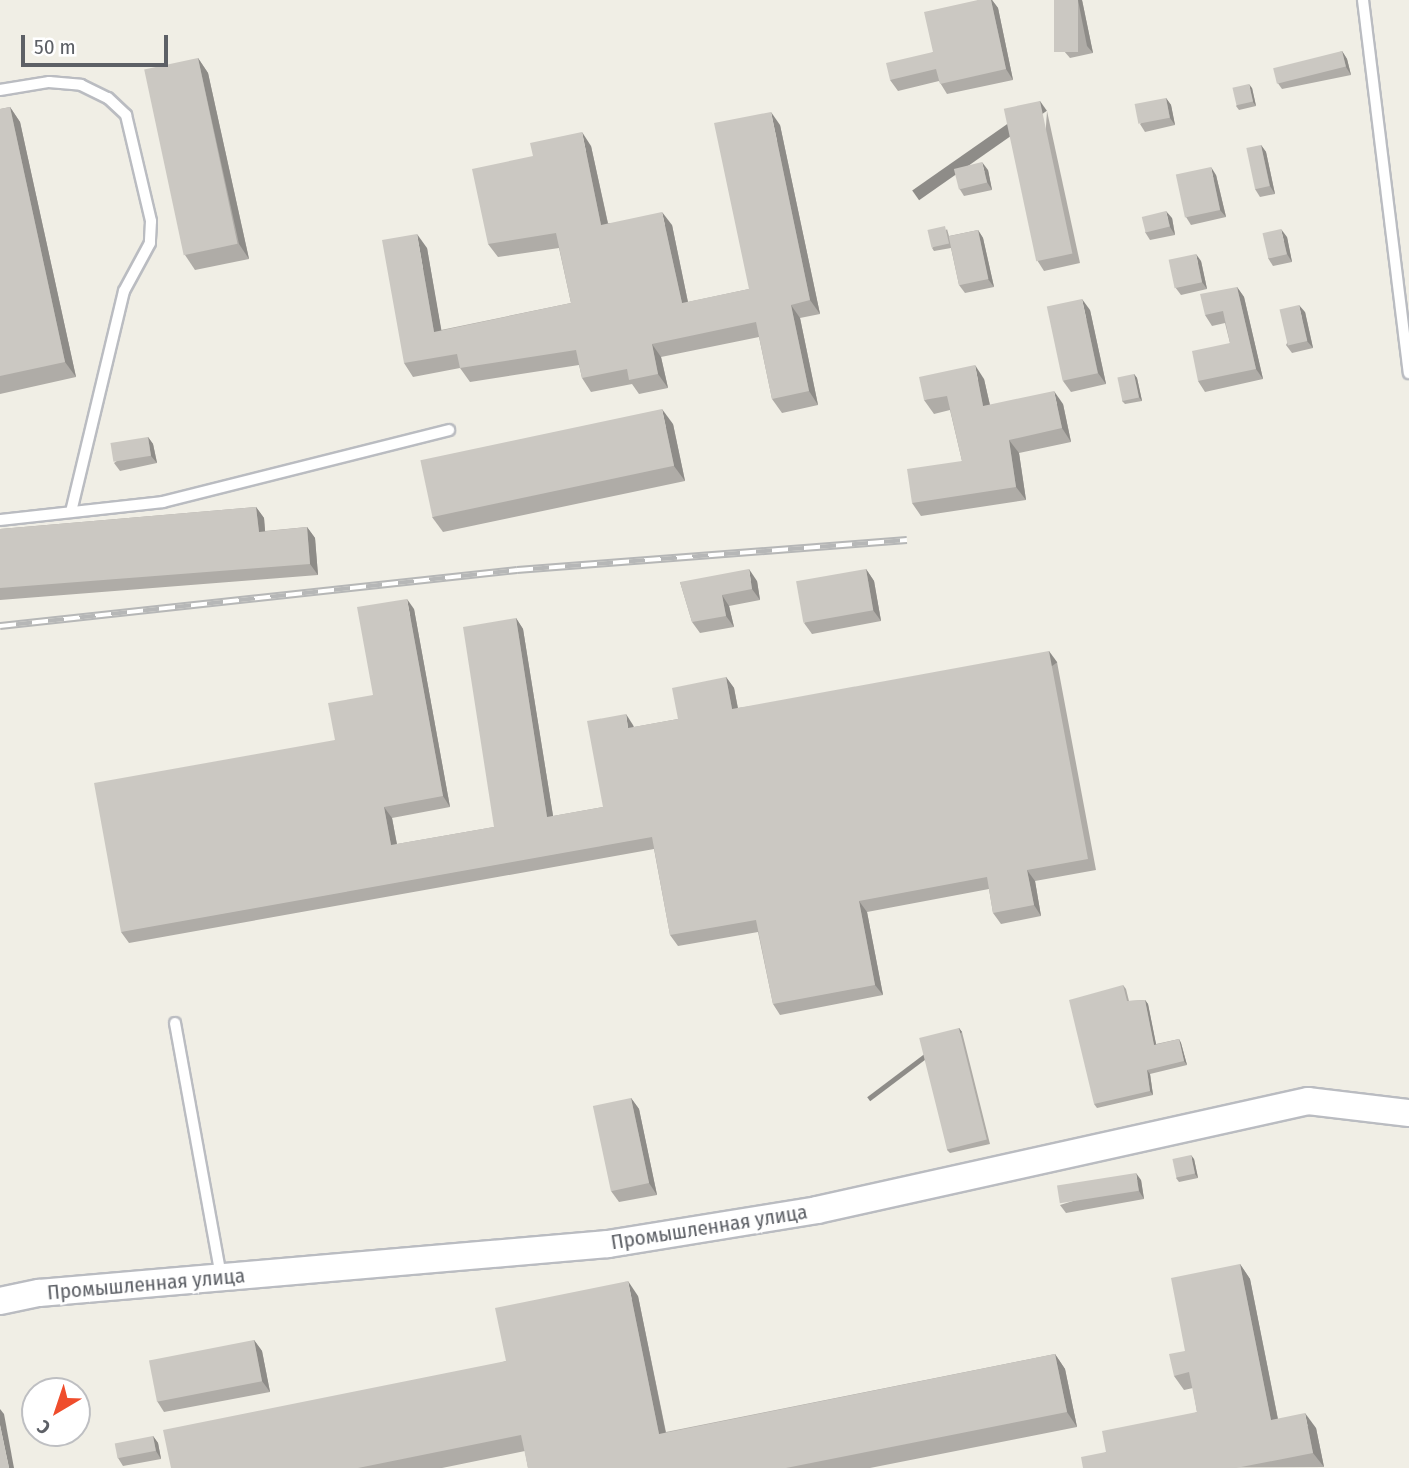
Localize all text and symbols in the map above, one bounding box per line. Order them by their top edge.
scale bar [24,21,172,65]
text: 50 m [34,34,76,60]
street label: Промышленная улица [609,1199,809,1255]
street label: Промышленная улица [46,1263,246,1305]
north arrow [21,1377,91,1447]
text: С [33,1415,55,1439]

